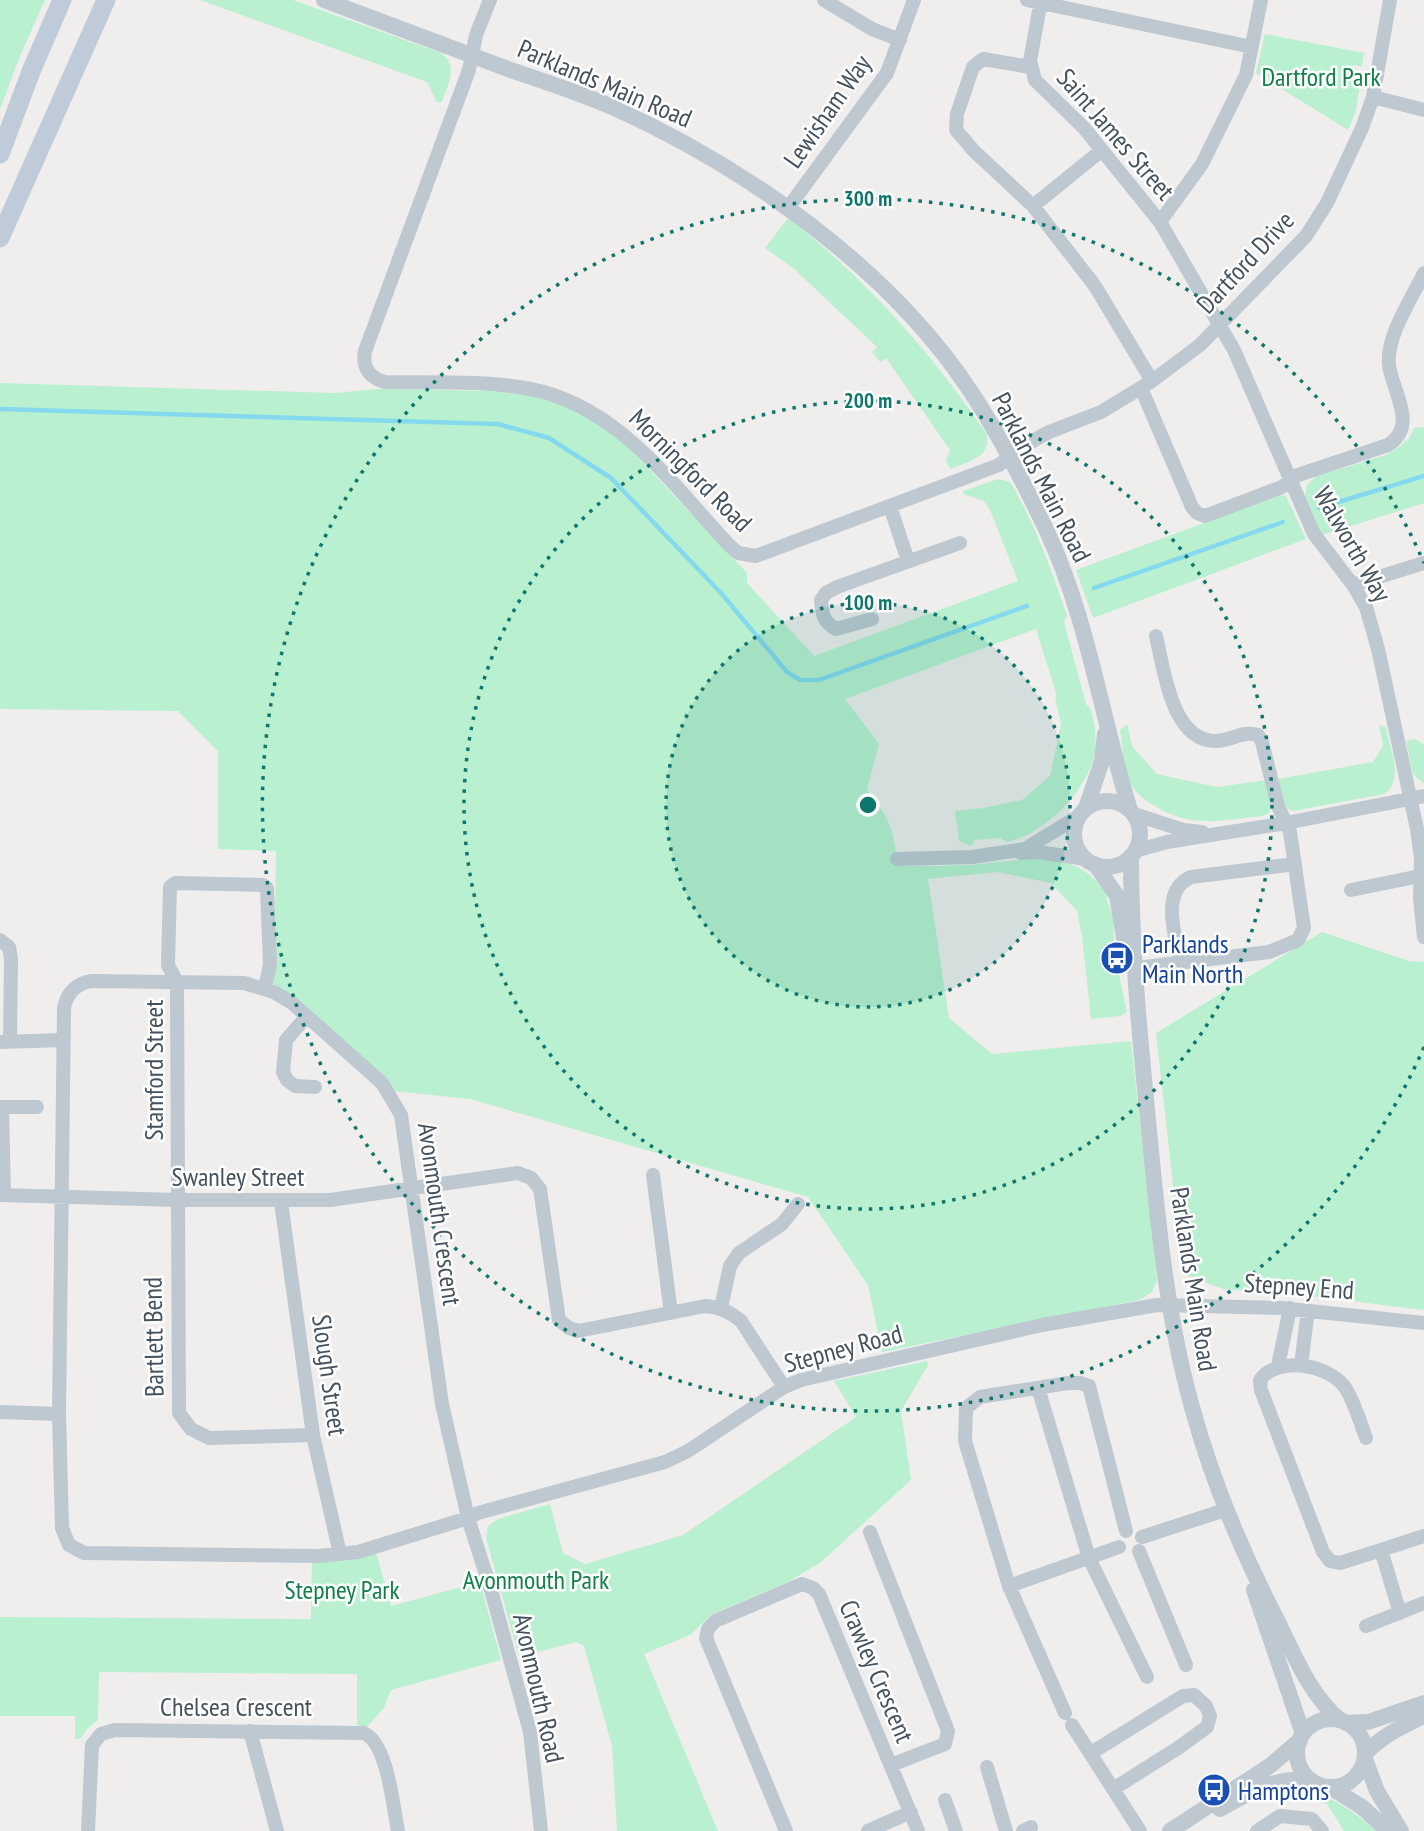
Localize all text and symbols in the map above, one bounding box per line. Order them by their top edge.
street label: Parklands Main Road [513,31,697,135]
street label: Lewisham Way [776,48,878,174]
park label: Dartford Park [1261,60,1381,93]
street label: Saint James Street [1050,61,1182,207]
text: 300 m [844,185,892,212]
street label: Dartford Drive [1189,204,1301,320]
text: 200 m [844,387,892,414]
street label: Parklands Main Road [985,387,1099,567]
street label: Morningford Road [623,402,759,538]
street label: Walworth Way [1307,481,1399,608]
text: 100 m [844,589,892,616]
centre of rings [856,793,880,817]
place label: Parklands Main North [1142,927,1243,990]
bus stop icon: Parklands Main North [1098,939,1136,977]
street label: Stamford Street [137,999,170,1141]
street label: Avonmouth Crescent [411,1121,469,1307]
street label: Swanley Street [172,1160,305,1193]
street label: Parklands Main Road [1163,1185,1225,1373]
street label: Stepney End [1243,1266,1355,1306]
street label: Bartlett Bend [135,1277,171,1397]
street label: Slough Street [305,1312,355,1438]
street label: Stepney Road [780,1316,906,1380]
park label: Avonmouth Park [463,1563,609,1596]
park label: Stepney Park [285,1573,400,1606]
street label: Crawley Crescent [832,1595,922,1747]
street label: Avonmouth Road [506,1610,572,1766]
street label: Chelsea Crescent [160,1690,312,1723]
bus stop icon: Hamptons [1195,1771,1233,1809]
place label: Hamptons [1238,1774,1329,1807]

